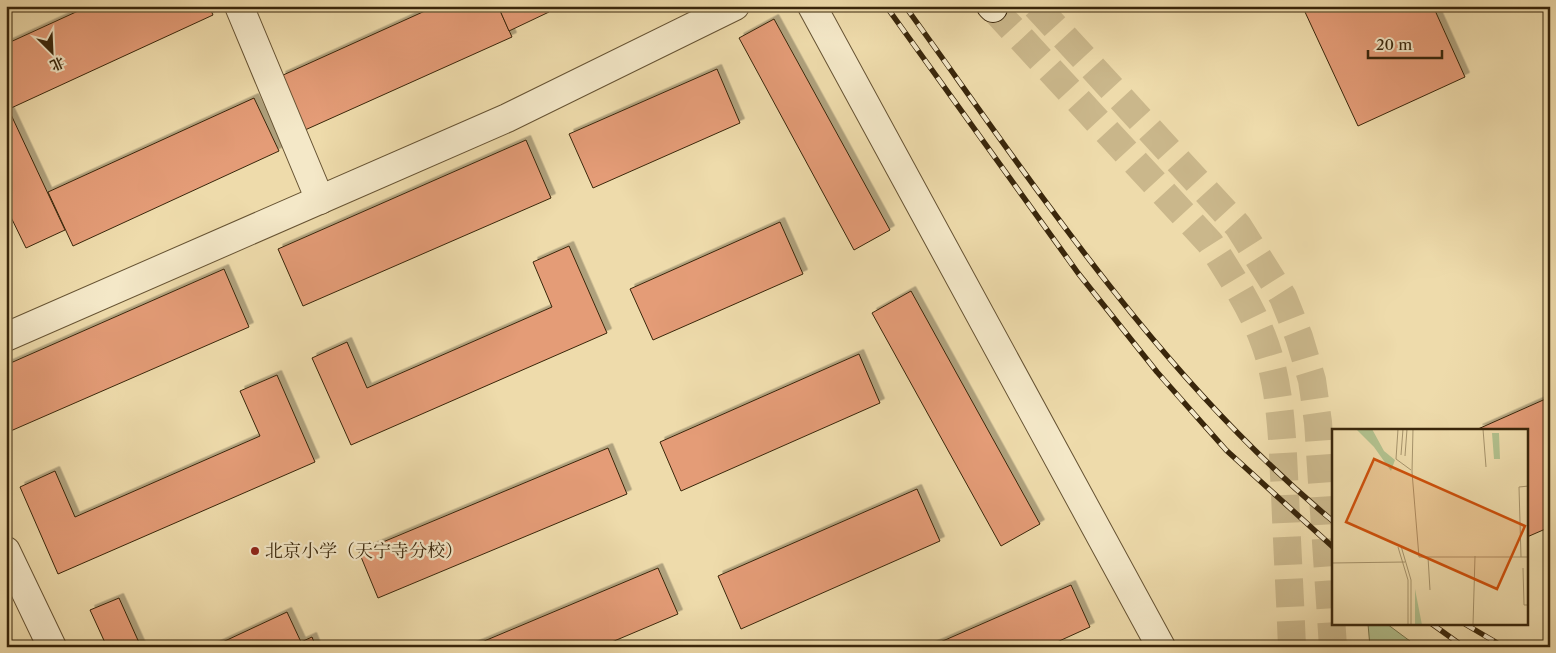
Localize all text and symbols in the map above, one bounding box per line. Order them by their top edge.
north arrow [28,28,78,78]
scale bar [1368,28,1442,60]
text: 20 m [1376,35,1412,54]
text: 北 [47,53,67,75]
inset map [1332,429,1528,626]
place label: 北京小学（天宁寺分校） [265,540,463,562]
marker: 北京小学（天宁寺分校） [249,545,261,557]

